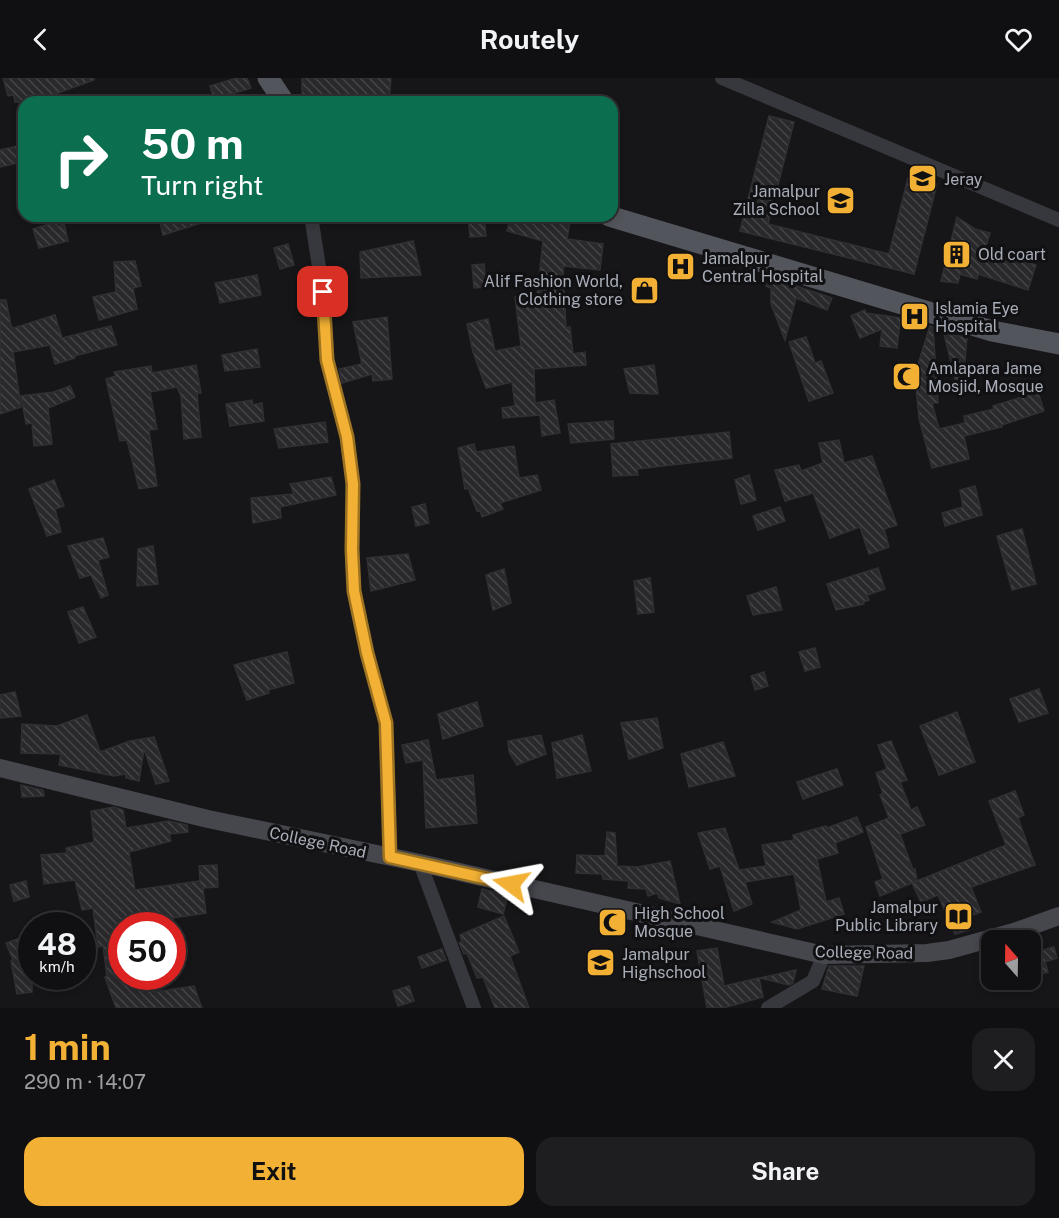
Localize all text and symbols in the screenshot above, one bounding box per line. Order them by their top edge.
icon: back [24,23,57,56]
text: Routely [480,23,579,55]
icon: heart [1002,23,1035,56]
text: 50 m [141,119,244,168]
icon: right [42,120,120,198]
school or university icon: Jeray [907,163,939,195]
text: Turn right [141,169,264,201]
place label: Jeray [944,170,983,189]
place label: Jamalpur Zilla School [732,182,820,219]
school or university icon: Jamalpur Zilla School [825,184,857,216]
building icon: Old coart [941,238,973,270]
place label: Old coart [978,245,1046,264]
place label: Jamalpur Central Hospital [702,249,823,286]
hospital icon: Jamalpur Central Hospital [665,251,697,283]
pin [297,266,348,317]
place label: Alif Fashion World, Clothing store [484,272,623,309]
shop icon: Alif Fashion World, Clothing store [628,274,660,306]
icon: arrive [306,275,339,308]
place label: Islamia Eye Hospital [935,299,1019,336]
hospital icon: Islamia Eye Hospital [898,301,930,333]
place label: Amlapara Jame Mosjid, Mosque [928,359,1044,396]
mosque icon: Amlapara Jame Mosjid, Mosque [891,361,923,393]
street label: College Road [268,823,368,862]
position arrow [479,852,543,916]
place label: Jamalpur Public Library [835,898,938,935]
library icon: Jamalpur Public Library [943,900,975,932]
place label: High School Mosque [634,904,725,941]
mosque icon: High School Mosque [597,906,629,938]
speed limit sign: 50 [108,912,186,990]
text: 48 [37,926,77,962]
north arrow [981,930,1041,990]
map controls [981,930,1041,990]
street label: College Road [815,942,913,963]
place label: Jamalpur Highschool [622,945,706,982]
school or university icon: Jamalpur Highschool [585,947,617,979]
text: km/h [39,958,75,975]
text: 1 min [24,1026,111,1068]
button: close [972,1028,1035,1091]
text: 290 m · 14:07 [24,1070,146,1094]
button: Exit [24,1137,524,1206]
button: Share [536,1137,1035,1206]

